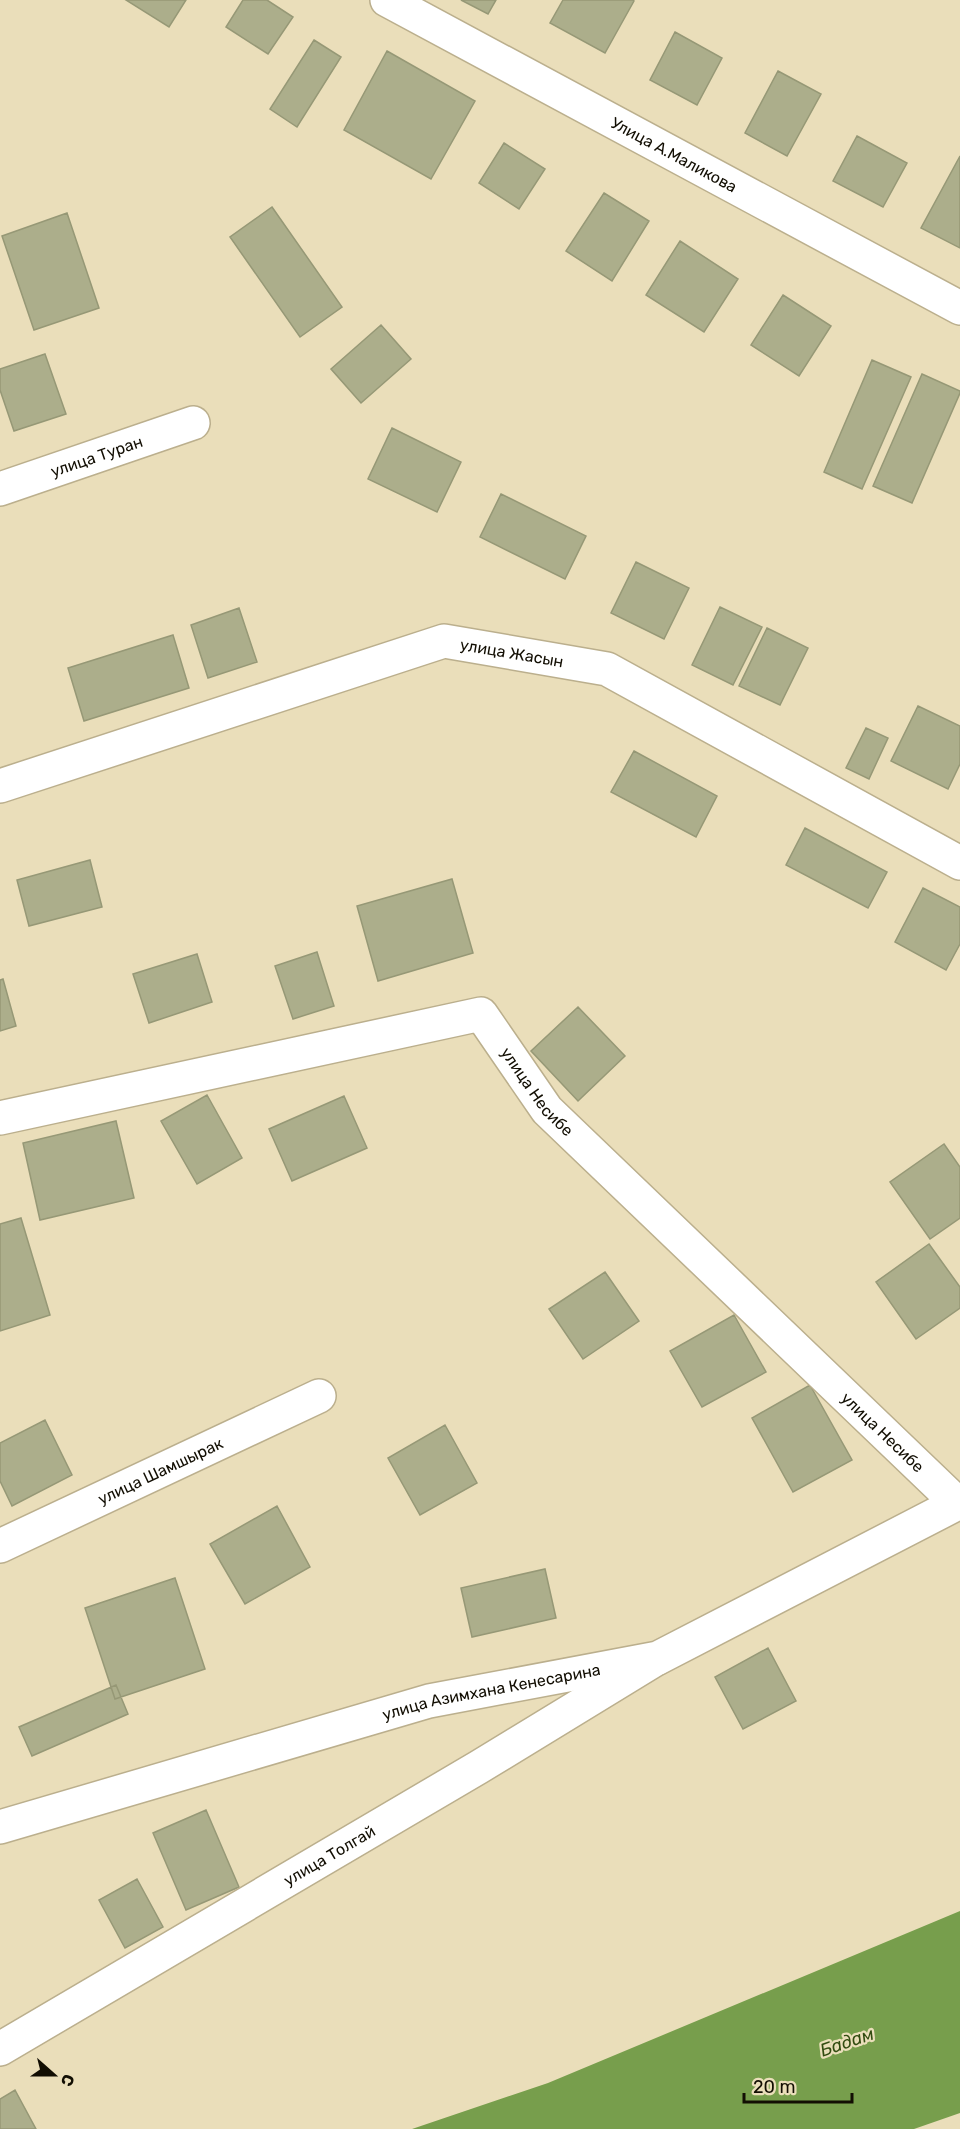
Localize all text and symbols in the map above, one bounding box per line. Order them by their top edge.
street label: Улица А.Маликова [608,113,740,196]
street label: улица Туран [48,431,145,481]
street label: улица Жасын [459,634,565,671]
street label: улица Несибе [497,1043,577,1140]
street label: улица Несибе [838,1388,928,1476]
street label: улица Шамшырак [95,1433,226,1508]
street label: улица Азимхана Кенесарина [380,1660,602,1724]
street label: улица Толгай [280,1821,378,1890]
water label: Бадам [817,2023,877,2061]
north arrow [24,2045,84,2105]
scale bar [744,2066,852,2104]
text: С [57,2072,78,2089]
text: 20 m [753,2076,795,2098]

